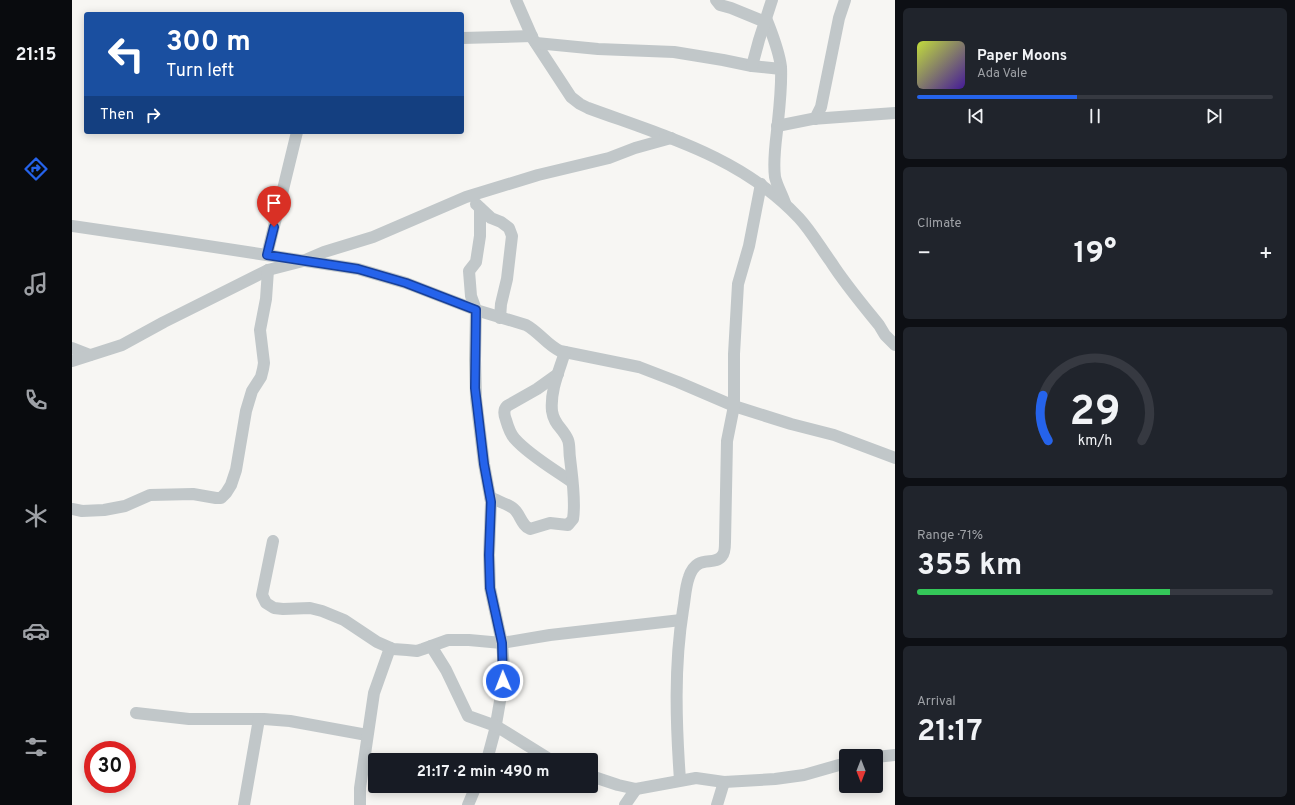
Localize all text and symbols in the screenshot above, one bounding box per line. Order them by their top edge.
text: 300 m [166,25,251,61]
icon: left [100,28,152,80]
text: 21:15 [16,44,56,67]
text: Paper Moons [977,47,1067,66]
text: Turn left [166,60,234,83]
text: Ada Vale [977,66,1027,82]
icon: right [142,104,164,126]
icon: previous [965,105,987,127]
icon: pause [1084,105,1106,127]
icon: next [1203,105,1225,127]
text: Then [100,106,134,125]
icon: directions [22,155,50,183]
pin [257,186,291,227]
icon: arrive [263,192,285,214]
text: Climate [917,216,962,232]
text: 19° [1074,236,1116,273]
text: − [917,241,931,268]
text: + [1259,241,1273,268]
icon: music [22,270,50,298]
icon: phone [22,386,50,414]
text: 29 [1070,386,1121,439]
text: km/h [1078,431,1112,449]
icon: climate [22,502,50,530]
text: Range · 71% [917,528,983,544]
text: 355 km [917,548,1022,585]
icon: car [22,617,50,645]
position arrow [482,660,524,702]
text: Arrival [917,694,956,710]
text: 21:17 [917,714,983,751]
icon: filters [22,733,50,761]
speed limit sign: 30 [84,741,136,793]
north arrow [839,749,883,793]
map controls [839,749,883,793]
text: 21:17 · 2 min · 490 m [417,763,549,782]

